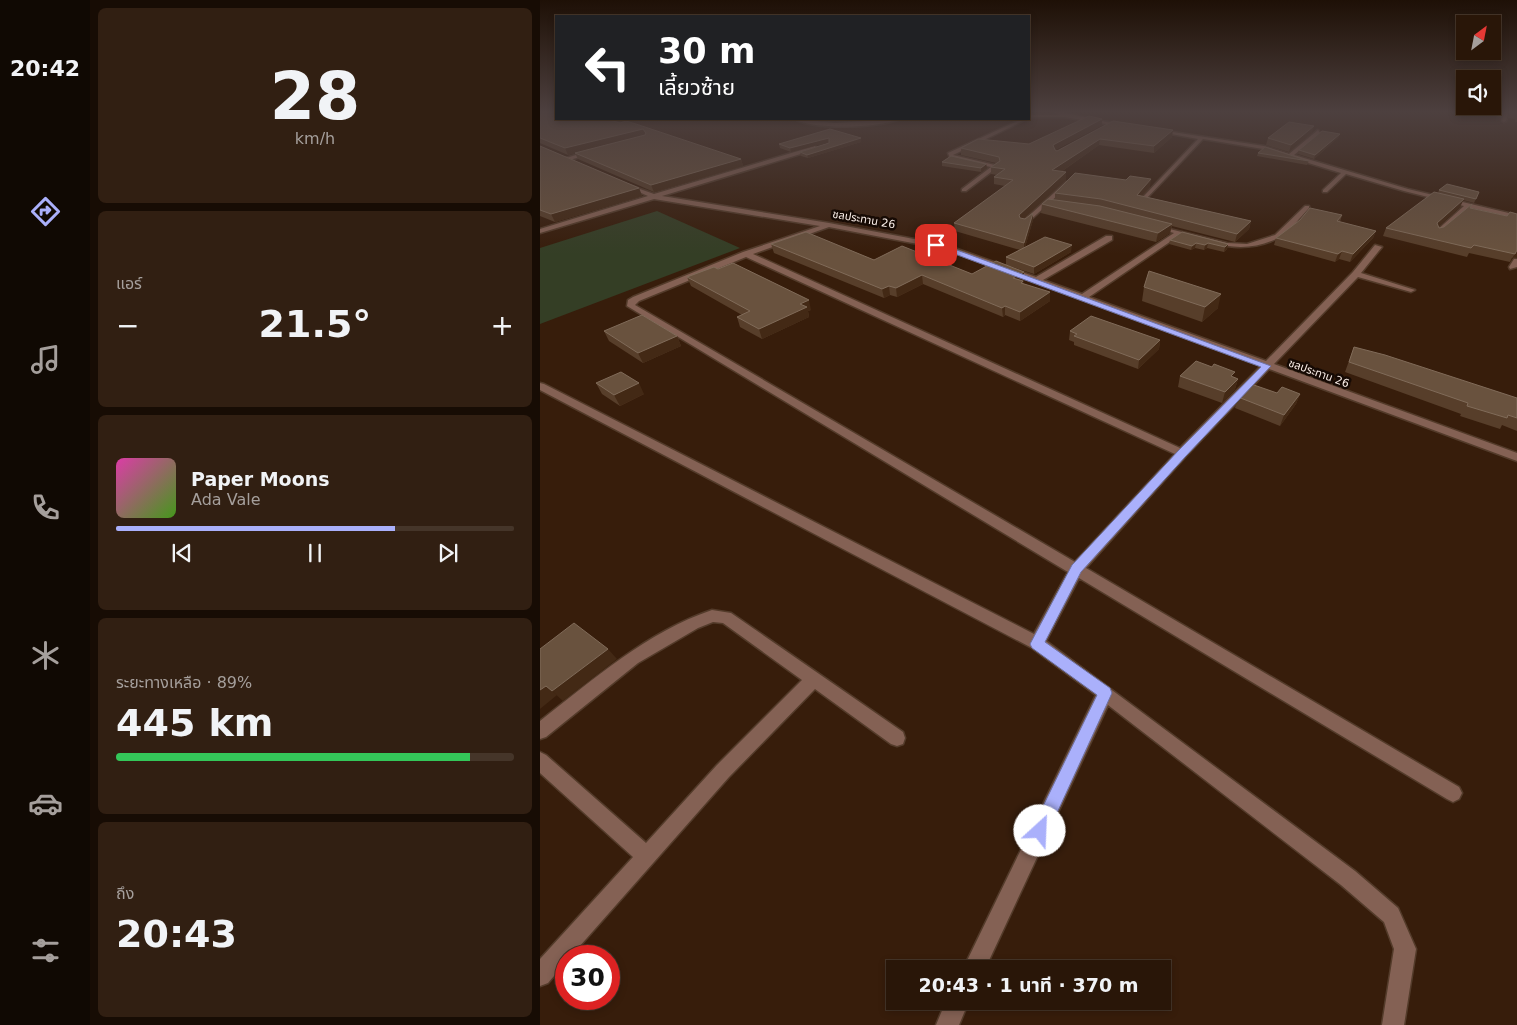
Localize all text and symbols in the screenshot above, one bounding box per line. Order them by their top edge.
north arrow [1456,15,1501,60]
map controls [1456,15,1501,115]
text: 30 m [658,31,755,71]
icon: left [575,35,640,100]
text: 20:42 [10,56,80,81]
text: 28 [270,59,360,134]
button: sound [1456,70,1501,115]
text: เลี้ยวซ้าย [658,75,735,100]
text: km/h [295,129,335,148]
icon: directions [28,194,63,229]
street label: ชลประทาน 26 [832,208,896,231]
pin [915,224,957,266]
icon: arrive [922,231,950,259]
text: แอร์ [116,274,142,293]
text: 21.5° [259,302,371,346]
text: − [116,309,139,342]
text: + [491,309,514,342]
icon: music [28,342,63,377]
street label: ชลประทาน 26 [1287,357,1351,390]
text: Paper Moons [191,468,330,490]
icon: phone [28,490,63,525]
text: Ada Vale [191,490,261,509]
icon: previous [168,539,196,567]
icon: pause [301,539,329,567]
icon: next [434,539,462,567]
icon: climate [28,638,63,673]
text: ระยะทางเหลือ · 89% [116,673,252,692]
text: 445 km [116,701,273,745]
icon: car [28,786,63,821]
position arrow [1013,804,1065,856]
text: ถึง [116,884,134,903]
text: 20:43 [116,912,237,956]
icon: filters [28,933,63,968]
speed limit sign: 30 [555,945,620,1010]
text: 20:43 · 1 นาที · 370 m [918,974,1139,996]

